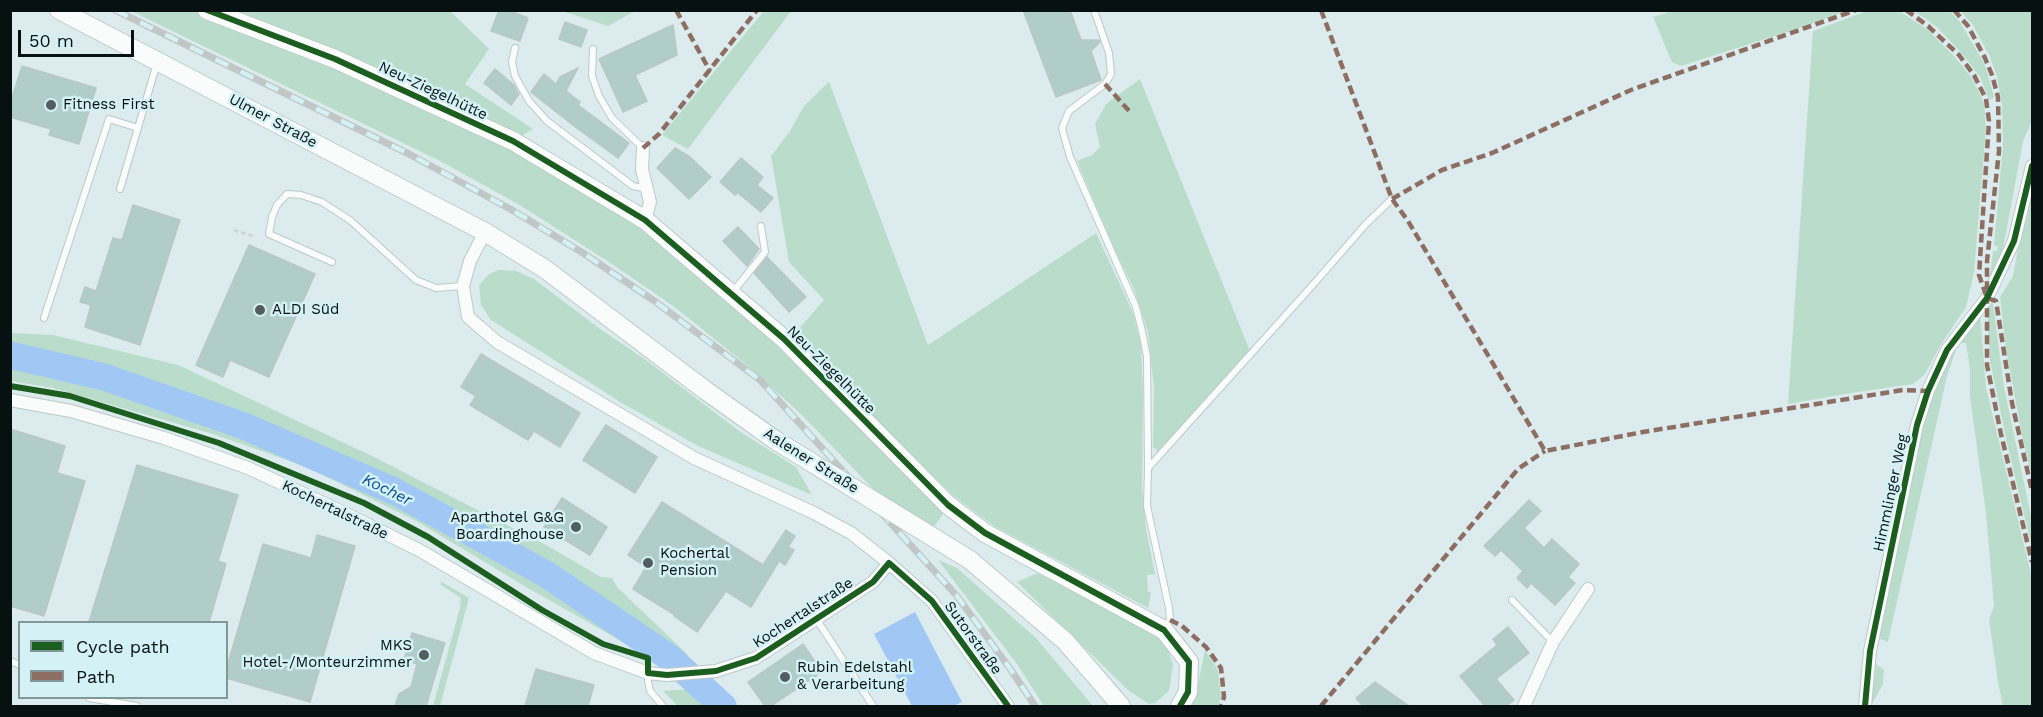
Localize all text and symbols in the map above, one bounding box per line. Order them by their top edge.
scale bar [21,18,136,56]
text: 50 m [29,30,74,51]
street label: Neu-Ziegelhütte [376,58,490,124]
street label: Ulmer Straße [226,90,320,152]
place label: Fitness First [63,96,154,114]
marker: Fitness First [44,98,58,112]
place label: ALDI Süd [272,301,339,319]
marker: ALDI Süd [253,303,267,317]
street label: Neu-Ziegelhütte [783,322,879,418]
street label: Aalener Straße [760,424,862,498]
street label: Himmlinger Weg [1870,433,1912,553]
water label: Kocher [359,470,415,510]
street label: Kochertalstraße [279,476,391,544]
place label: Aparthotel G&G Boardinghouse [450,509,564,544]
marker: Aparthotel G&G Boardinghouse [569,520,583,534]
place label: Kochertal Pension [660,545,730,580]
marker: Kochertal Pension [641,556,655,570]
street label: Kochertalstraße [749,574,857,652]
street label: Sutorstraße [940,598,1006,678]
legend [18,621,228,699]
text: Cycle path [76,636,170,657]
place label: MKS Hotel-/Monteurzimmer [243,637,412,672]
marker: MKS Hotel-/Monteurzimmer [417,648,431,662]
place label: Rubin Edelstahl & Verarbeitung [797,659,912,694]
text: Path [76,666,116,687]
marker: Rubin Edelstahl & Verarbeitung [778,670,792,684]

